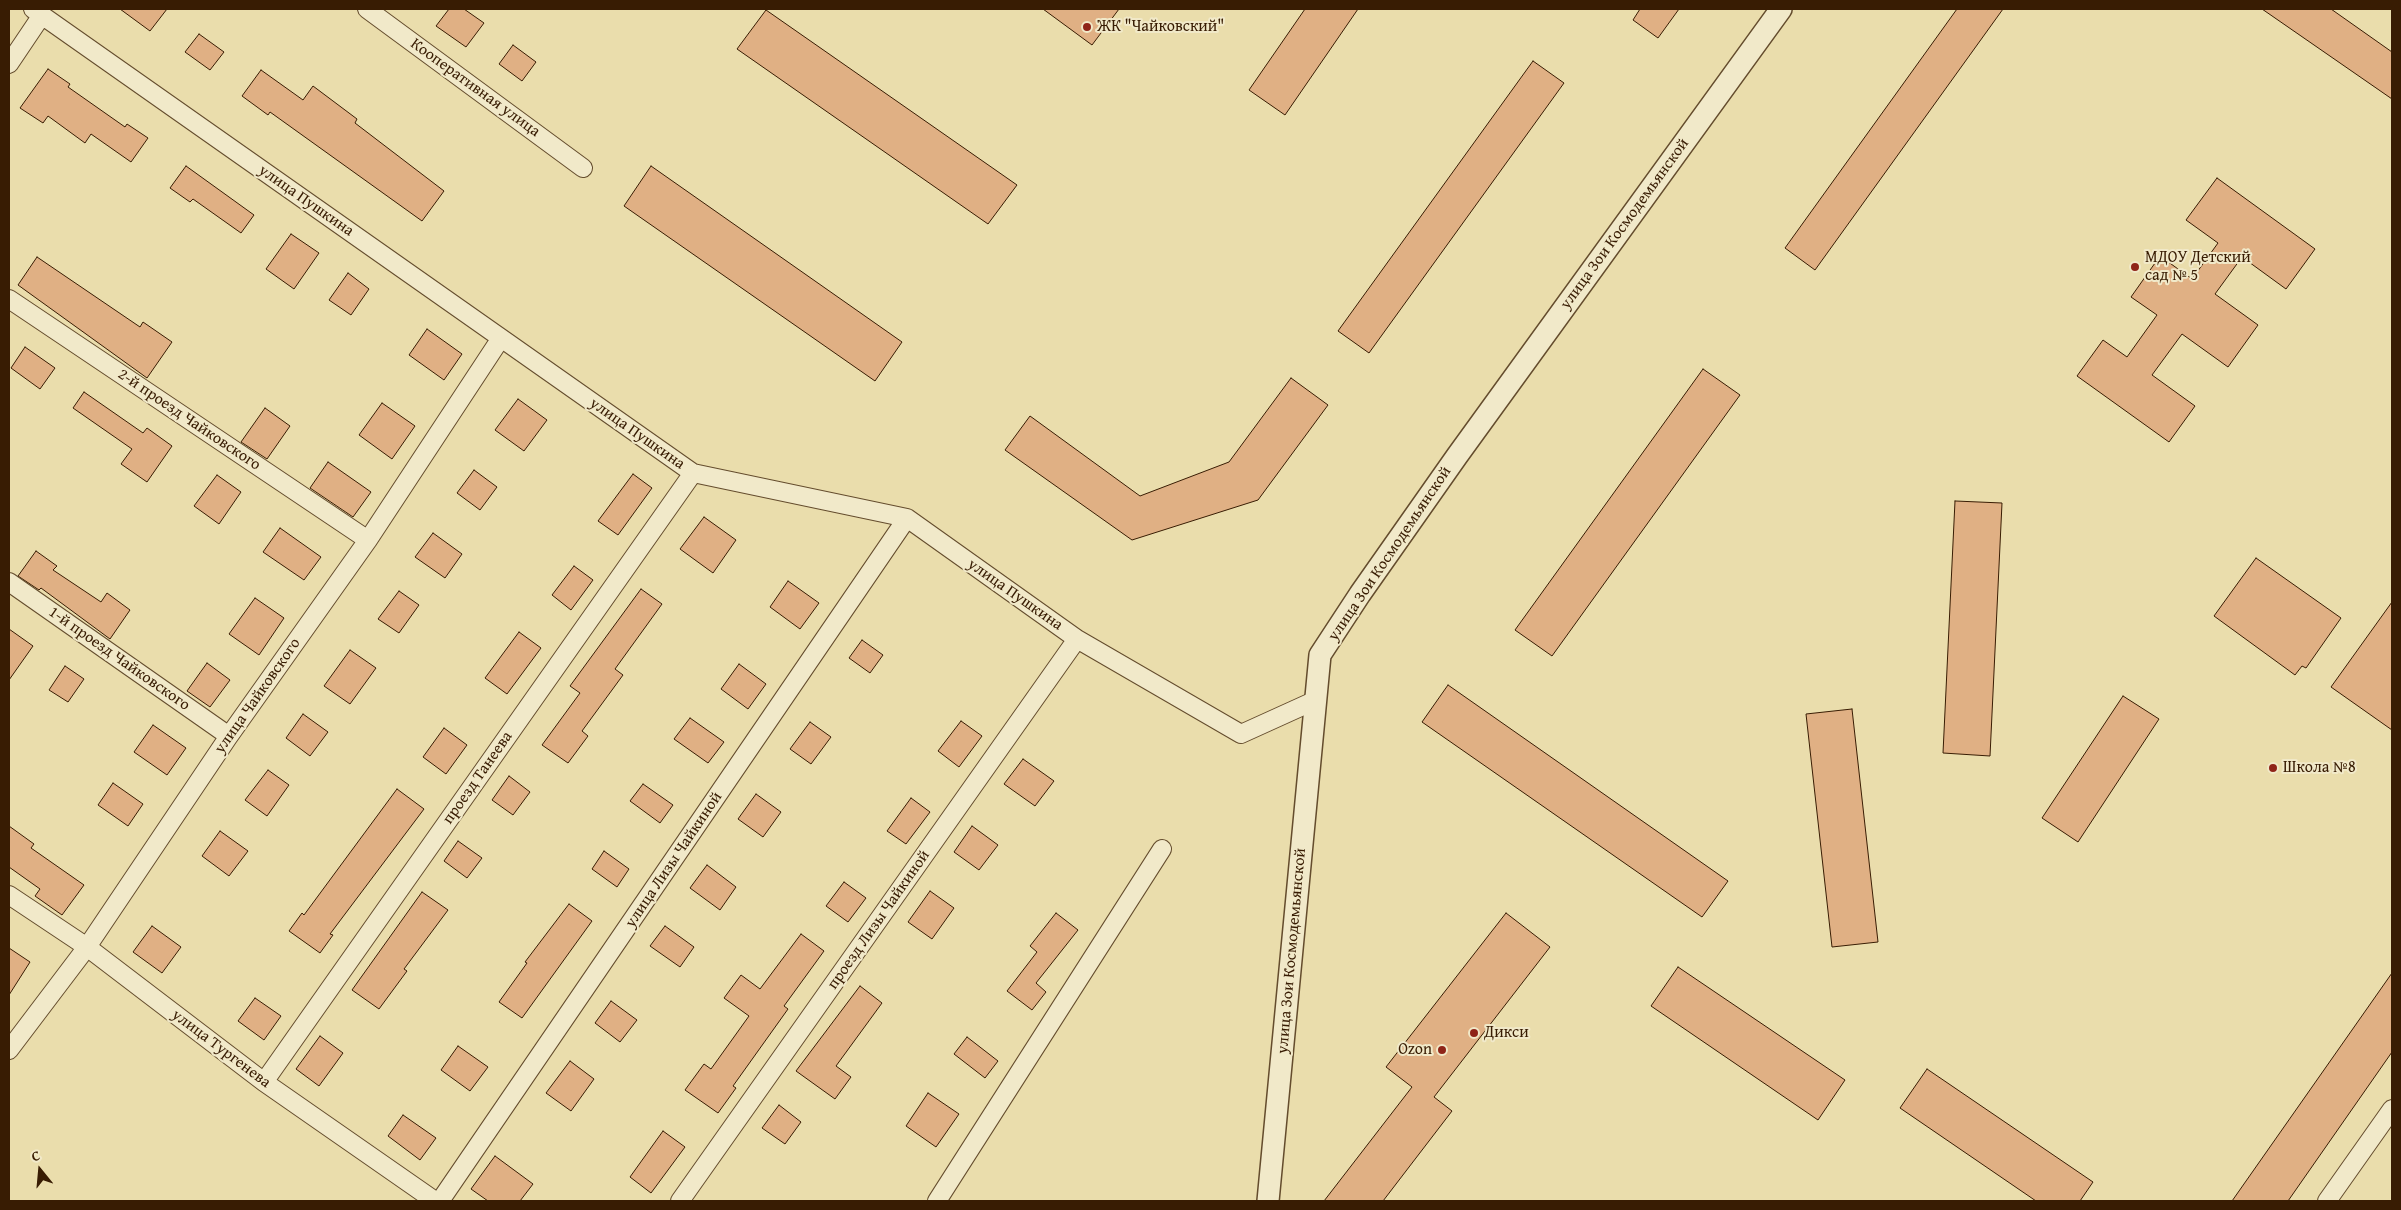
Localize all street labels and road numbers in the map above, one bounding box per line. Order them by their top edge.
street label: Кооперативная улица [406,34,544,142]
street label: улица Зои Космодемьянской [1557,135,1693,313]
street label: улица Пушкина [255,161,357,241]
street label: 2-й проезд Чайковского [114,365,264,475]
street label: улица Пушкина [586,394,688,474]
street label: улица Зои Космодемьянской [1324,463,1456,645]
street label: улица Пушкина [964,555,1066,635]
street label: 1-й проезд Чайковского [44,603,194,715]
street label: улица Чайковского [211,635,305,757]
street label: проезд Танеева [439,728,517,828]
street label: улица Лизы Чайкиной [621,788,727,932]
street label: проезд Лизы Чайкиной [824,847,934,993]
street label: улица Зои Космодемьянской [1273,847,1311,1055]
street label: улица Тургенева [168,1006,274,1092]

